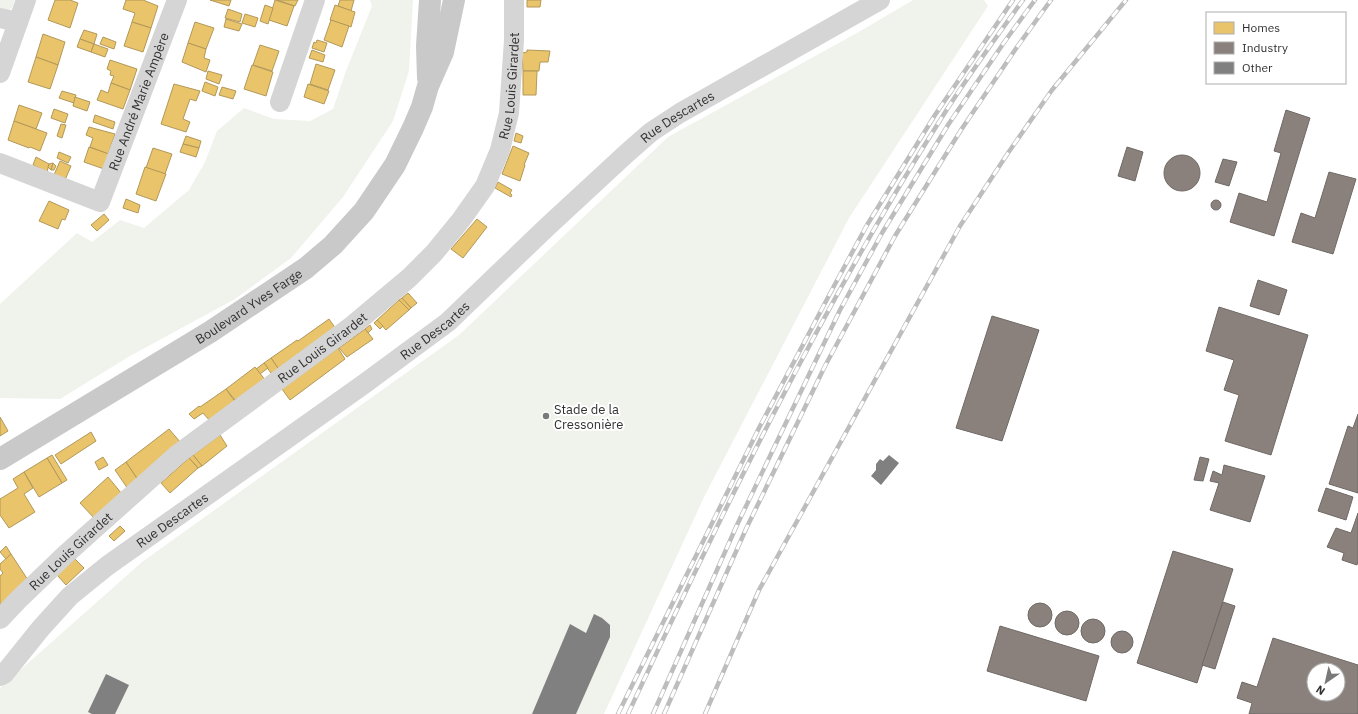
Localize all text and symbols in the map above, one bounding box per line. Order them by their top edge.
legend [1206,12,1346,84]
text: Homes [1242,20,1280,35]
street label: Rue André Marie Ampère [105,30,173,173]
street label: Rue Louis Girardet [495,32,523,141]
text: Industry [1242,40,1288,55]
text: Other [1242,60,1273,75]
street label: Rue Descartes [637,87,717,147]
street label: Boulevard Yves Farge [192,265,306,348]
street label: Rue Descartes [397,298,473,364]
street label: Rue Louis Girardet [274,309,371,387]
place label: Stade de la Cressonière [554,401,623,433]
marker: Stade de la Cressonière [541,411,551,421]
street label: Rue Descartes [133,489,212,552]
street label: Rue Louis Girardet [25,509,116,594]
north arrow [1306,662,1346,702]
text: N [1313,682,1328,698]

